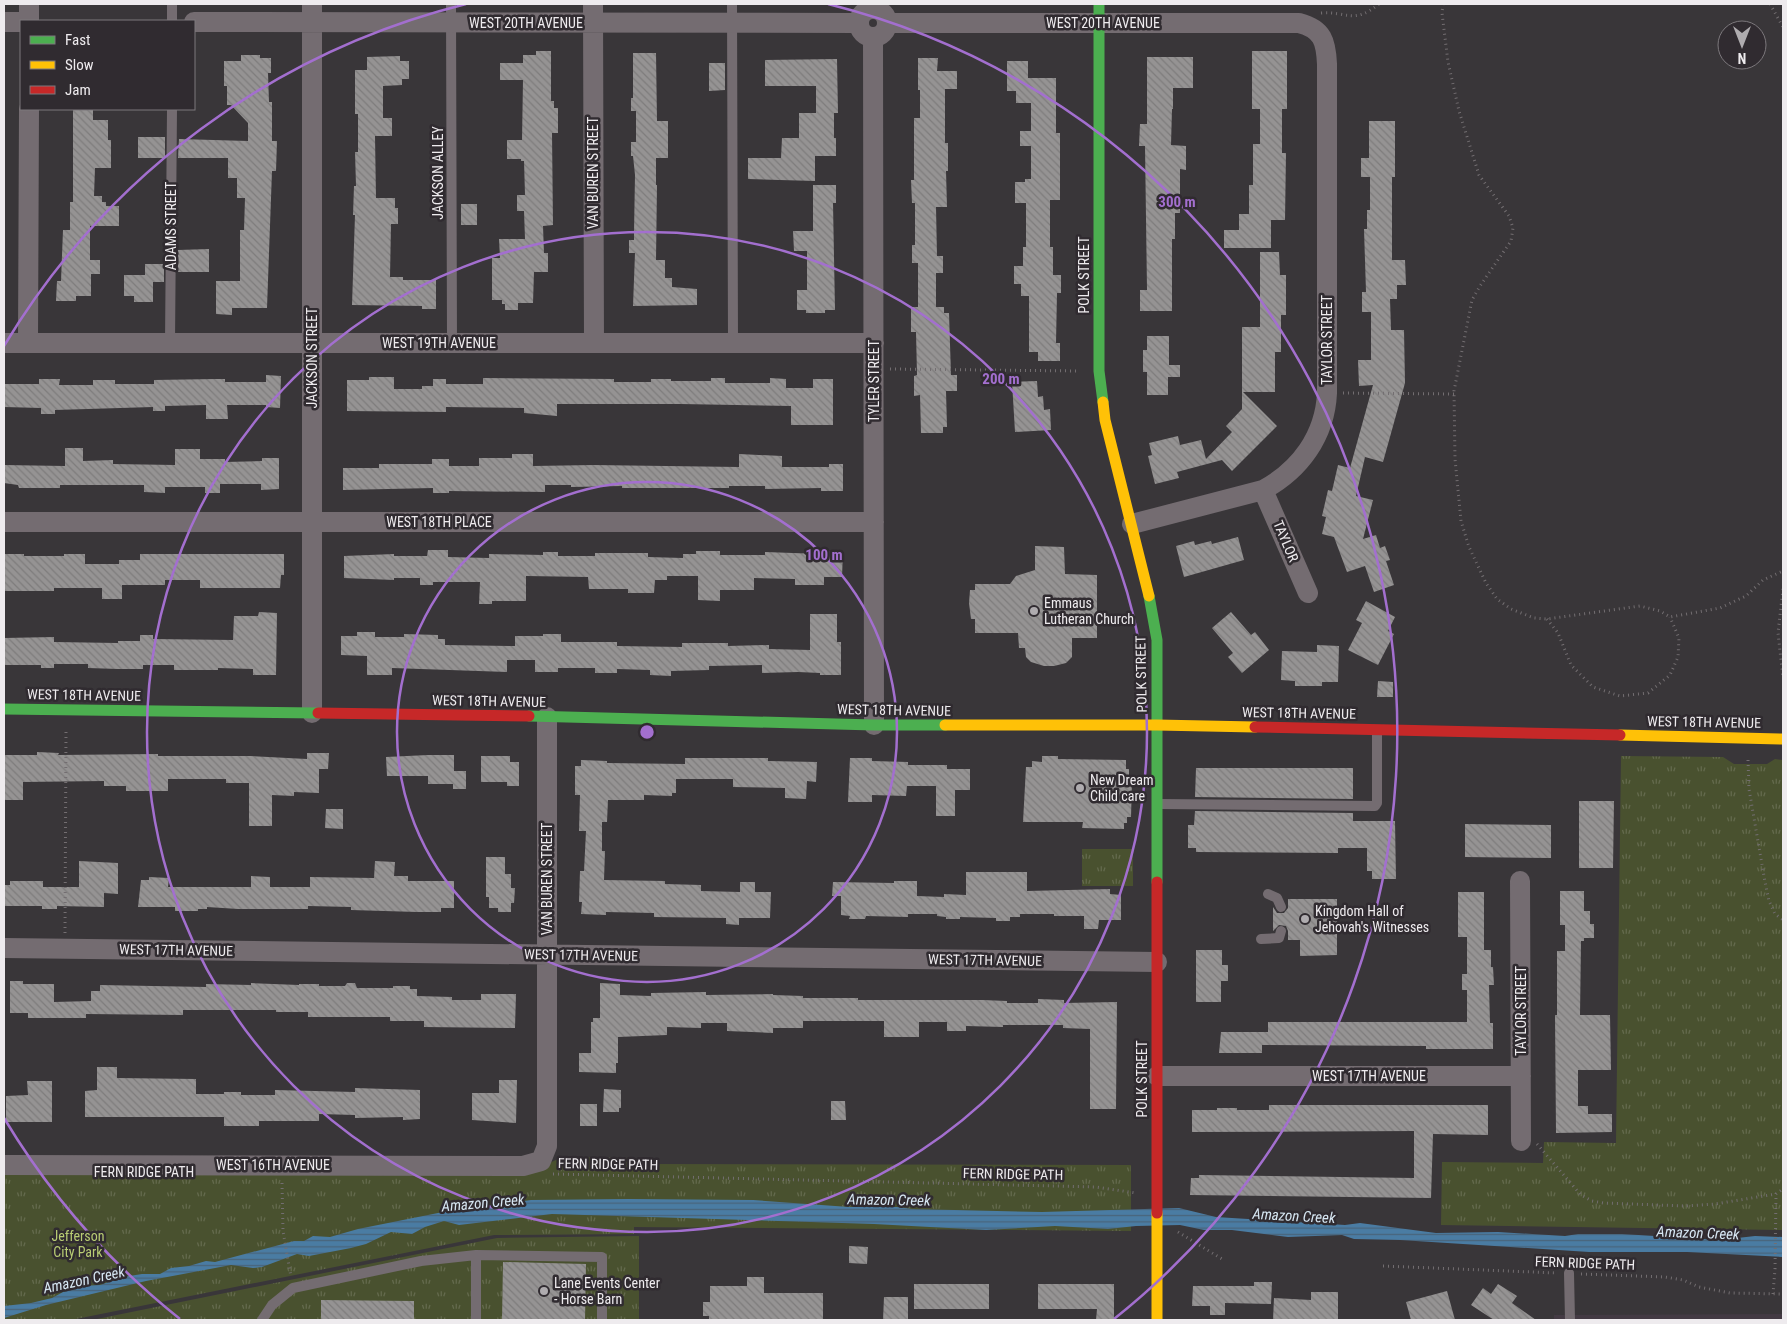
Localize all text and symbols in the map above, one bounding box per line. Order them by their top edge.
street label: WEST 20TH AVENUE [469,15,583,31]
street label: WEST 20TH AVENUE [1046,15,1160,31]
legend [20,20,195,110]
north arrow [1717,20,1767,70]
text: Fast [65,31,90,49]
text: N [1738,50,1746,66]
text: Slow [65,56,94,74]
text: Jam [65,81,91,99]
street label: VAN BUREN STREET [585,117,601,229]
street label: JACKSON ALLEY [430,126,446,220]
street label: ADAMS STREET [163,182,179,270]
text: 300 m [1158,193,1196,211]
street label: POLK STREET [1076,237,1092,314]
street label: TAYLOR STREET [1319,295,1335,385]
street label: JACKSON STREET [304,307,320,409]
street label: WEST 19TH AVENUE [382,335,496,351]
street label: TYLER STREET [866,340,882,422]
text: 200 m [982,370,1020,388]
street label: WEST 18TH PLACE [386,514,492,530]
street label: TAYLOR [1270,518,1302,565]
text: 100 m [805,546,843,564]
place label: Emmaus Lutheran Church [1044,595,1134,627]
marker: Emmaus Lutheran Church [1028,605,1040,617]
street label: POLK STREET [1132,635,1150,713]
street label: WEST 18TH AVENUE [27,686,141,704]
street label: WEST 18TH AVENUE [432,692,546,710]
street label: WEST 18TH AVENUE [837,701,951,719]
street label: WEST 18TH AVENUE [1242,704,1356,722]
street label: WEST 18TH AVENUE [1647,713,1761,731]
centre of rings [638,723,656,741]
place label: New Dream Child care [1090,772,1154,804]
marker: New Dream Child care [1074,782,1086,794]
street label: VAN BUREN STREET [539,823,555,935]
place label: Kingdom Hall of Jehovah's Witnesses [1315,903,1429,935]
marker: Kingdom Hall of Jehovah's Witnesses [1299,913,1311,925]
street label: WEST 17TH AVENUE [119,941,233,959]
street label: WEST 17TH AVENUE [524,946,638,964]
street label: WEST 17TH AVENUE [928,951,1042,969]
street label: TAYLOR STREET [1513,966,1529,1056]
street label: POLK STREET [1134,1041,1150,1118]
street label: WEST 17TH AVENUE [1312,1068,1426,1084]
street label: FERN RIDGE PATH [558,1155,658,1173]
street label: WEST 16TH AVENUE [216,1157,330,1173]
street label: FERN RIDGE PATH [94,1164,194,1180]
street label: FERN RIDGE PATH [963,1165,1063,1183]
water label: Amazon Creek [440,1190,526,1216]
water label: Amazon Creek [846,1190,931,1210]
water label: Amazon Creek [1251,1205,1336,1227]
water label: Amazon Creek [1655,1223,1740,1243]
park label: Jefferson City Park [51,1228,105,1260]
street label: FERN RIDGE PATH [1535,1253,1635,1273]
water label: Amazon Creek [41,1262,127,1298]
place label: Lane Events Center - Horse Barn [554,1275,660,1307]
marker: Lane Events Center - Horse Barn [538,1285,550,1297]

